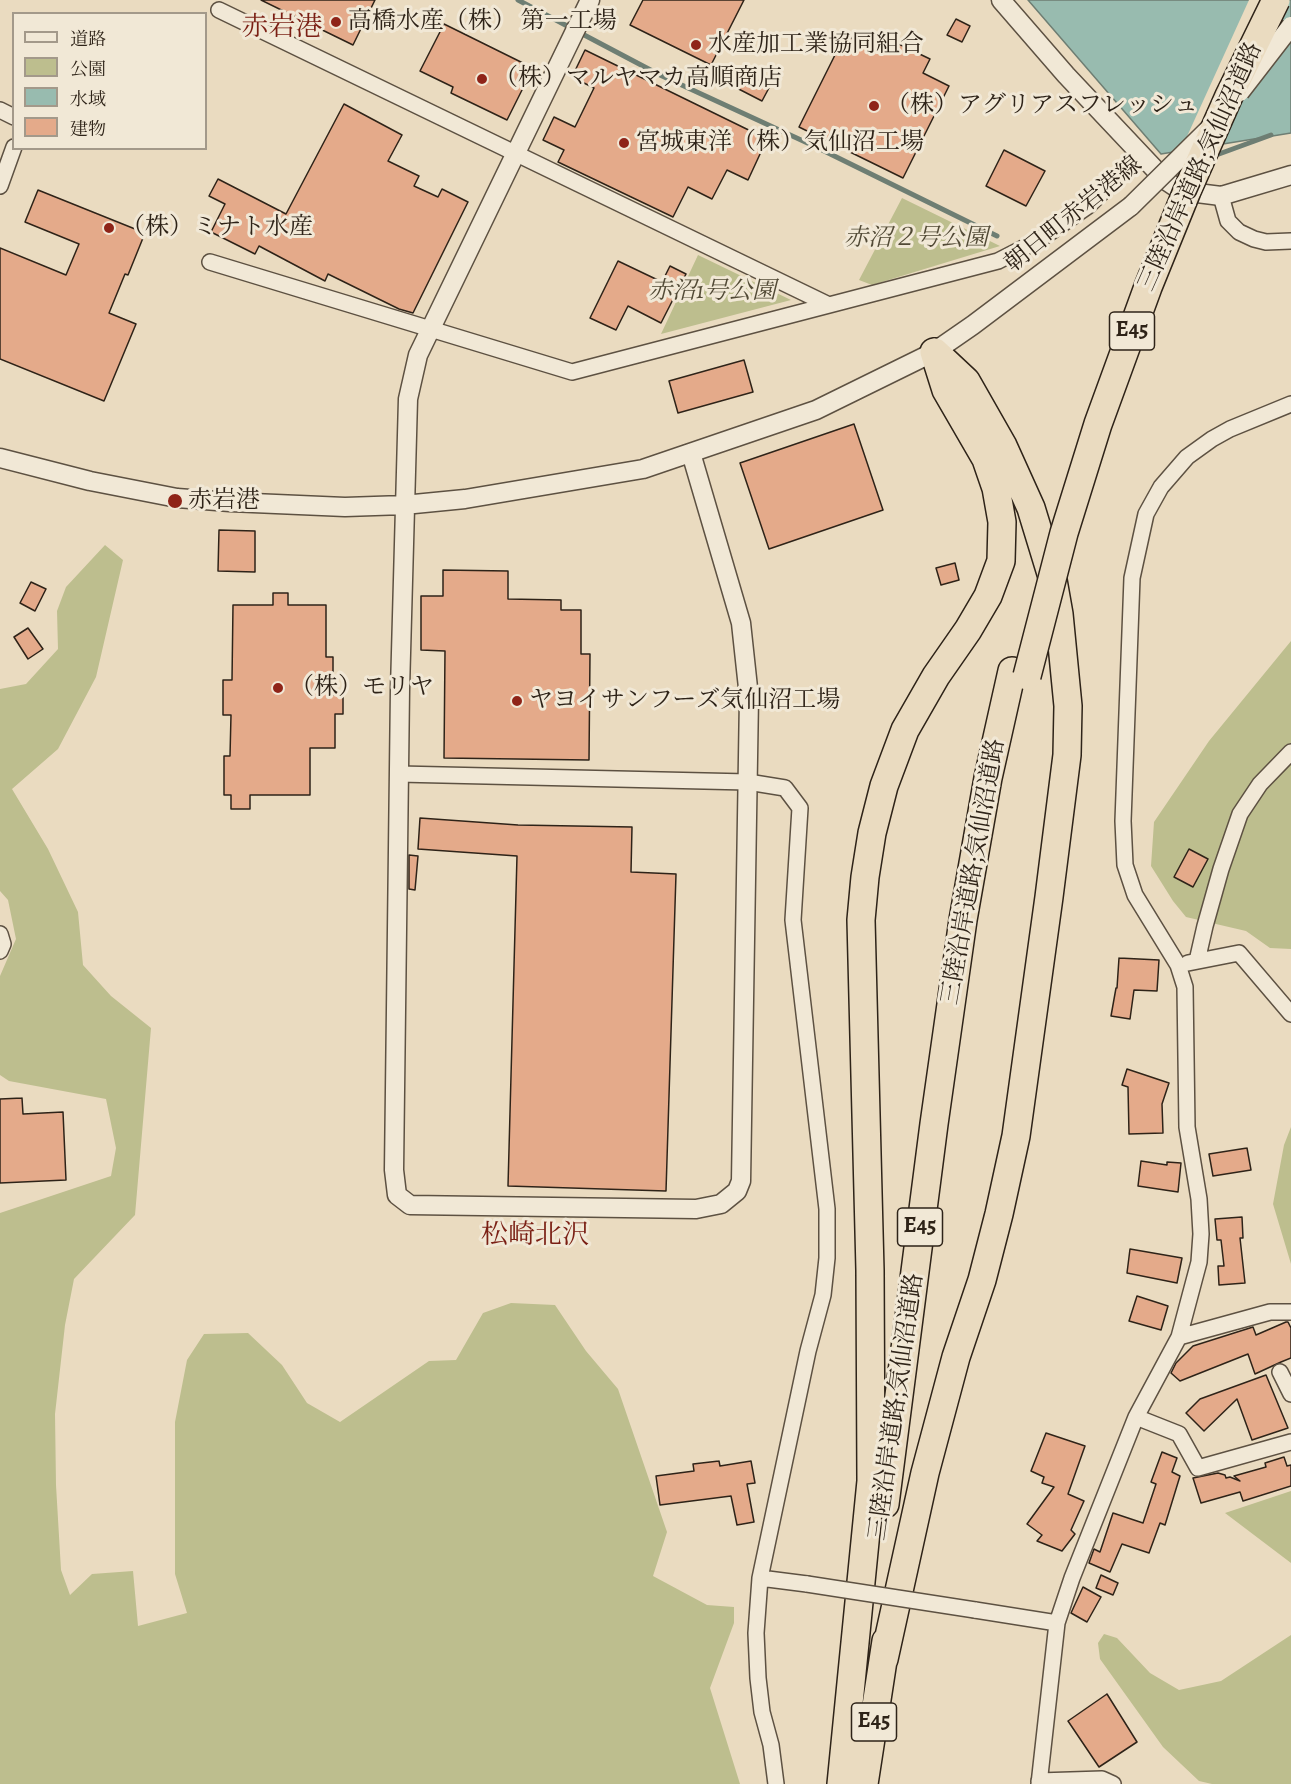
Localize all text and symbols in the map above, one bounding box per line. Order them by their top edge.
place label: 高橋水産（株） 第一工場 [348,8,617,36]
legend [12,12,207,150]
district label: 赤岩港 [242,12,322,44]
marker: 高橋水産（株） 第一工場 [329,15,343,29]
text: 道路 [70,27,106,51]
place label: 水産加工業協同組合 [708,31,924,59]
marker: 水産加工業協同組合 [689,38,703,52]
street label: 三陸沿岸道路;気仙沼道路 [1133,38,1269,296]
text: 公園 [70,57,106,81]
place label: （株）マルヤマカ高順商店 [494,65,782,93]
marker: （株）マルヤマカ高順商店 [475,72,489,86]
text: 水域 [70,87,106,111]
place label: （株）アグリアスフレッシュ [886,92,1198,120]
marker: （株）アグリアスフレッシュ [867,99,881,113]
text: 建物 [70,117,106,141]
place label: 宮城東洋（株）気仙沼工場 [636,129,924,157]
marker: 宮城東洋（株）気仙沼工場 [617,136,631,150]
street label: 朝日町赤岩港線 [1000,151,1148,279]
place label: （株）ミナト水産 [121,214,313,242]
marker: （株）ミナト水産 [102,221,116,235]
park label: 赤沼２号公園 [844,225,988,253]
park label: 赤沼1号公園 [648,278,776,306]
road number: E45 [1110,312,1154,350]
place label: 赤岩港 [188,487,260,515]
marker: 赤岩港 [166,492,184,510]
place label: （株）モリヤ [290,674,434,702]
marker: （株）モリヤ [271,681,285,695]
place label: ヤヨイサンフーズ気仙沼工場 [529,687,840,715]
marker: ヤヨイサンフーズ気仙沼工場 [510,694,524,708]
street label: 三陸沿岸道路;気仙沼道路 [936,737,1012,1007]
road number: E45 [898,1208,942,1246]
district label: 松崎北沢 [481,1220,589,1252]
street label: 三陸沿岸道路;気仙沼道路 [864,1271,930,1543]
road number: E45 [852,1703,896,1741]

